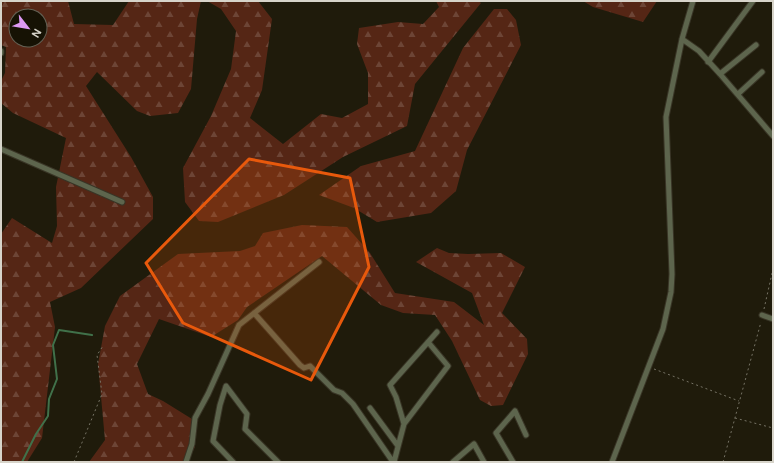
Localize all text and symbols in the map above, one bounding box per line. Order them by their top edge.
north arrow [8,8,48,48]
text: N [29,26,45,40]

